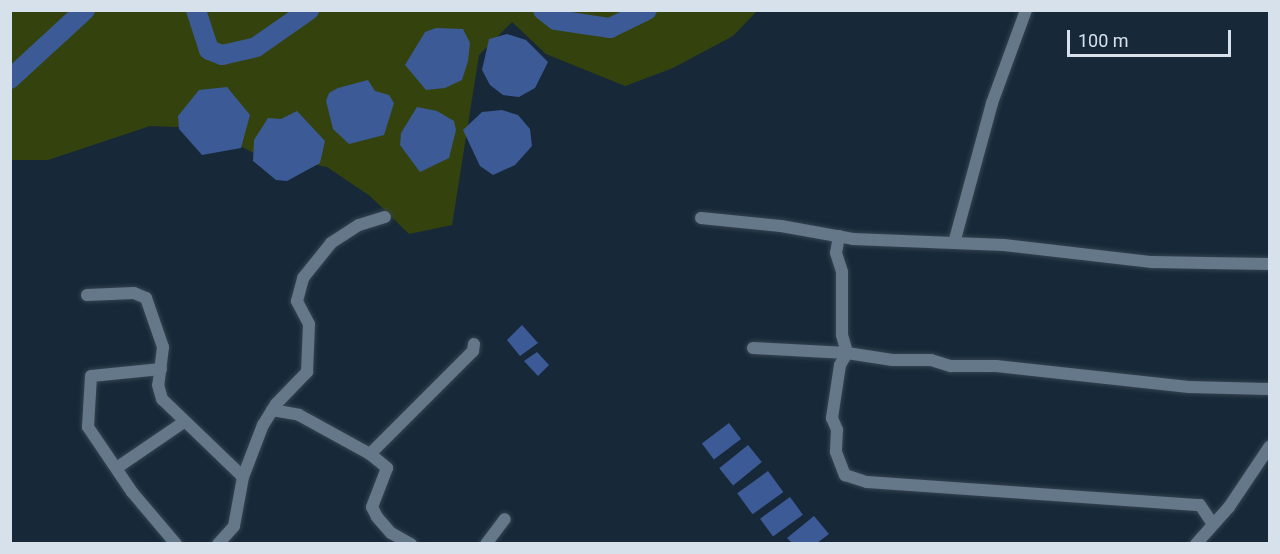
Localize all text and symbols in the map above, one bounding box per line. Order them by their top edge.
scale bar [1070,18,1234,56]
text: 100 m [1078,30,1129,51]

